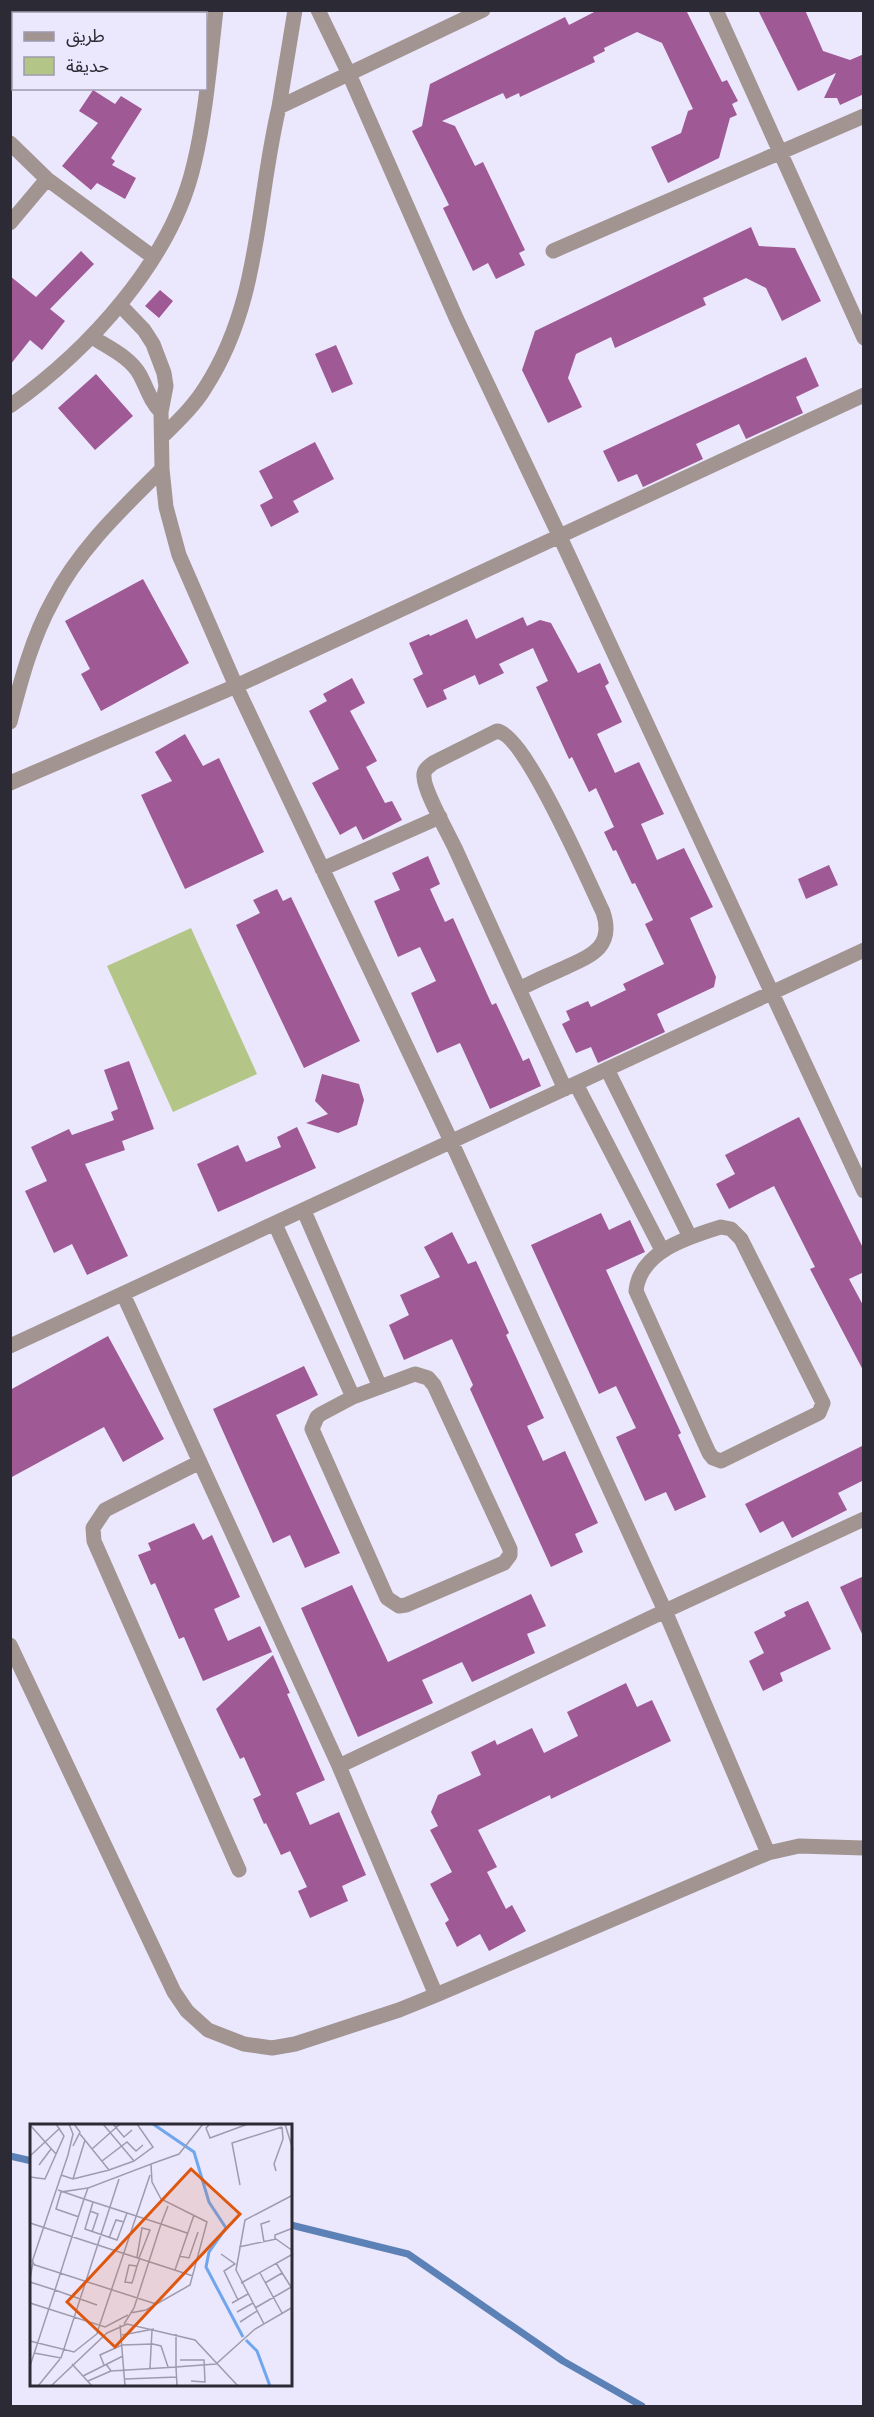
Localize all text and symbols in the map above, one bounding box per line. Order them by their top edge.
legend [12,12,207,90]
text: طريق [66,25,105,47]
text: حديقة [66,55,109,76]
inset map [30,2124,292,2387]

